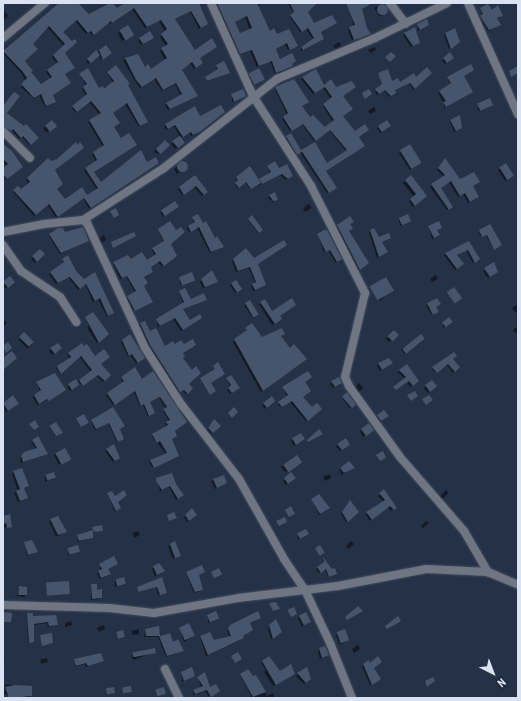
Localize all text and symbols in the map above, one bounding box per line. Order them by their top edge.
north arrow [473,653,513,693]
text: N [495,675,508,689]

